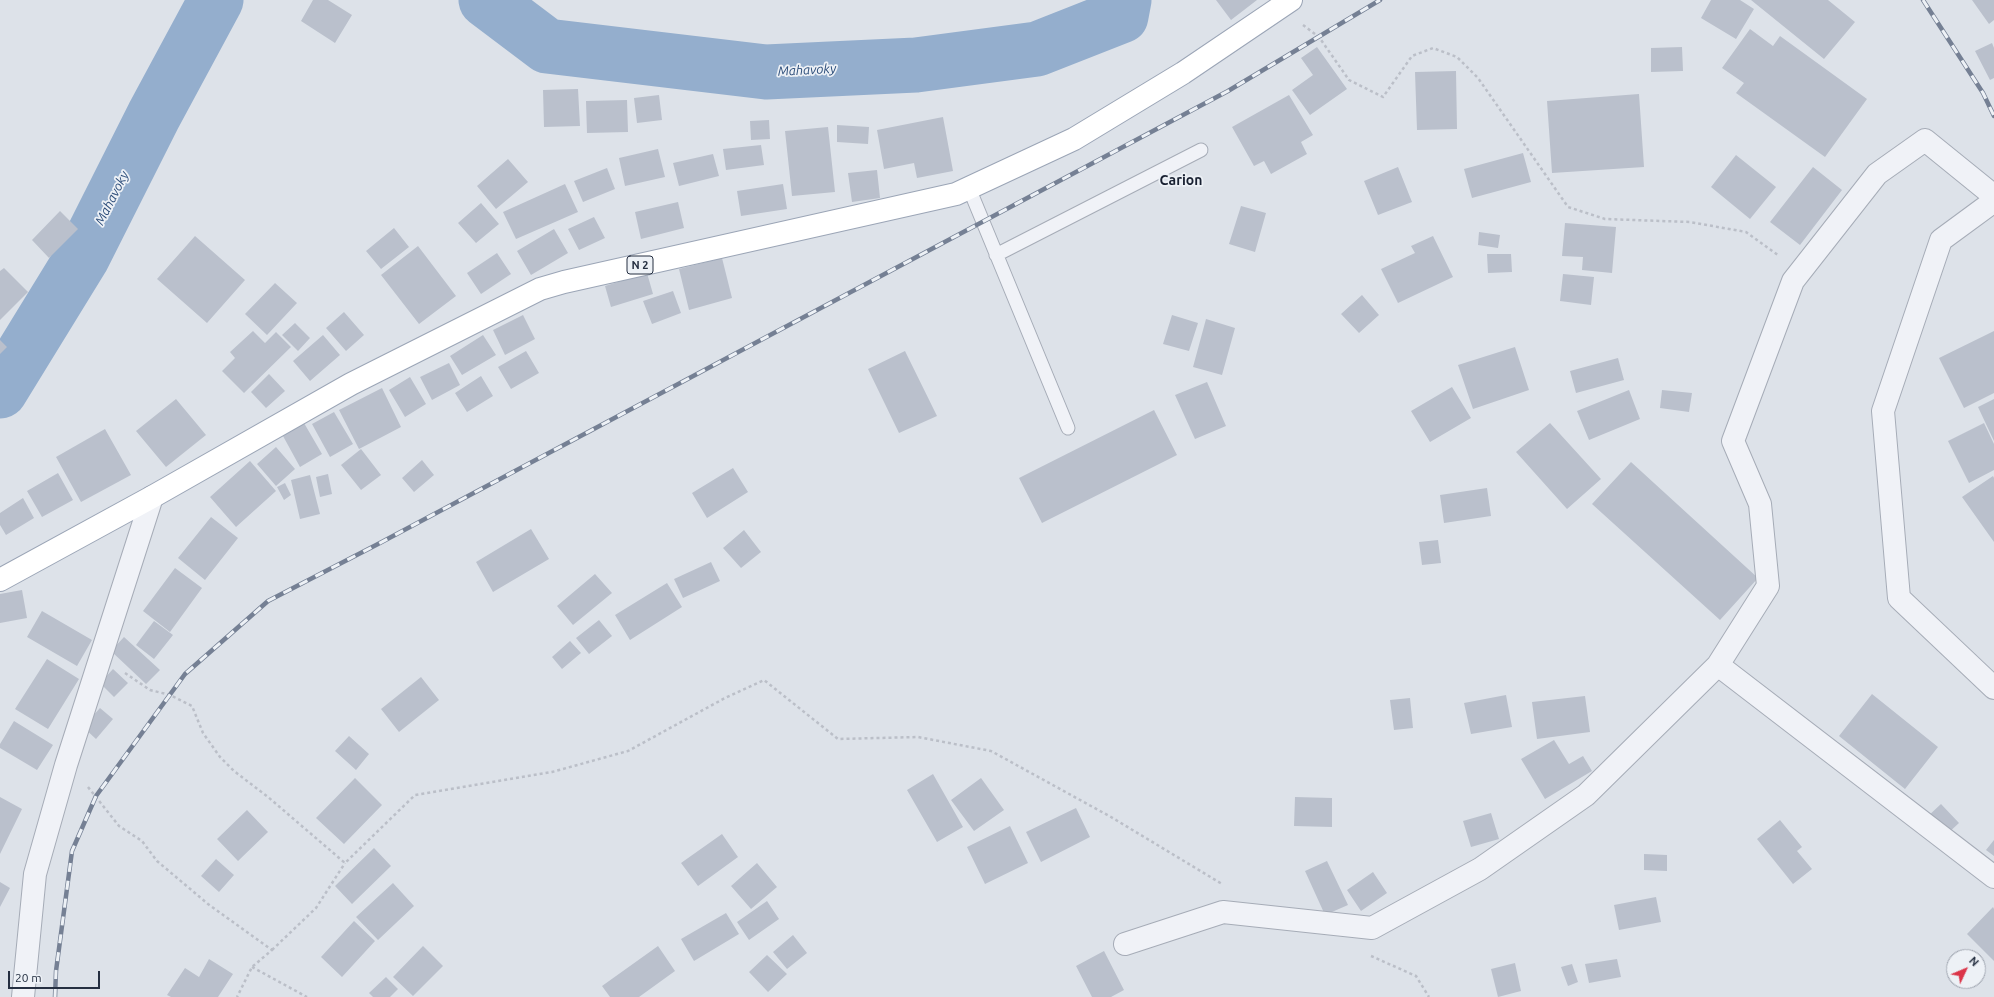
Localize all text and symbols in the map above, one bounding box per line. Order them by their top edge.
water label: Mahavoky [777,61,837,79]
water label: Mahavoky [92,168,132,228]
district label: Carion [1160,172,1202,188]
road number: N 2 [627,256,653,274]
north arrow [1946,949,1986,989]
text: N [1967,954,1981,968]
scale bar [10,963,102,989]
text: 20 m [15,971,42,984]

